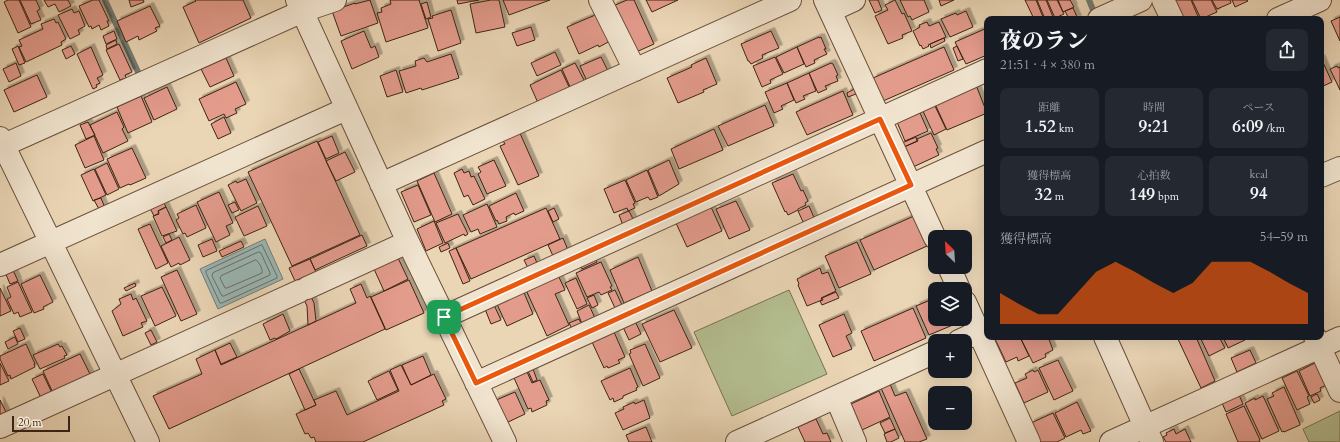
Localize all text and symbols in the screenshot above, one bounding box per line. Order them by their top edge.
text: 夜のラン [1000,26,1088,56]
button: share [1266,29,1308,71]
text: 21:51 · 4 × 380 m [1000,56,1095,74]
text: 距離 [1038,100,1060,115]
text: 時間 [1143,100,1165,115]
text: ペース [1242,100,1275,115]
text: 1.52 [1025,115,1056,138]
text: 9:21 [1138,115,1170,138]
text: 6:09 [1232,115,1263,138]
text: km [1056,121,1074,136]
text: /km [1263,121,1285,136]
text: kcal [1249,167,1268,182]
text: 獲得標高 [1027,168,1071,183]
text: 心拍数 [1137,168,1170,183]
text: 94 [1250,182,1267,205]
text: 32 [1034,183,1052,206]
text: 149 [1129,183,1155,206]
text: m [1052,189,1064,204]
text: bpm [1155,189,1179,204]
text: 54–59 m [1260,228,1308,246]
north arrow [928,230,972,274]
map controls [928,230,972,430]
text: 獲得標高 [1000,230,1052,248]
button: layers [928,282,972,326]
pin [427,300,461,334]
icon: arrive [433,306,455,328]
button: + [928,334,972,378]
button: − [928,386,972,430]
scale bar [12,414,70,433]
text: 20 m [18,415,42,430]

